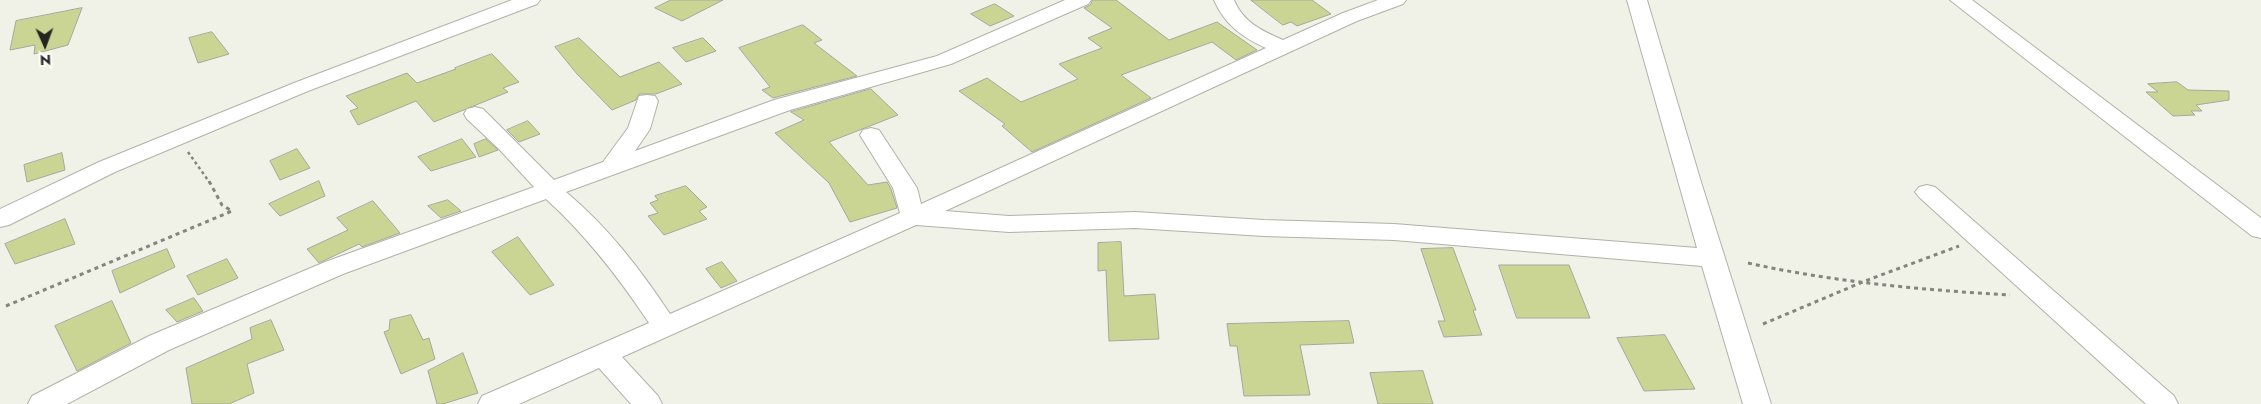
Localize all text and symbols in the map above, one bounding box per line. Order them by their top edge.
north arrow [20,20,70,70]
text: N [40,50,51,70]

